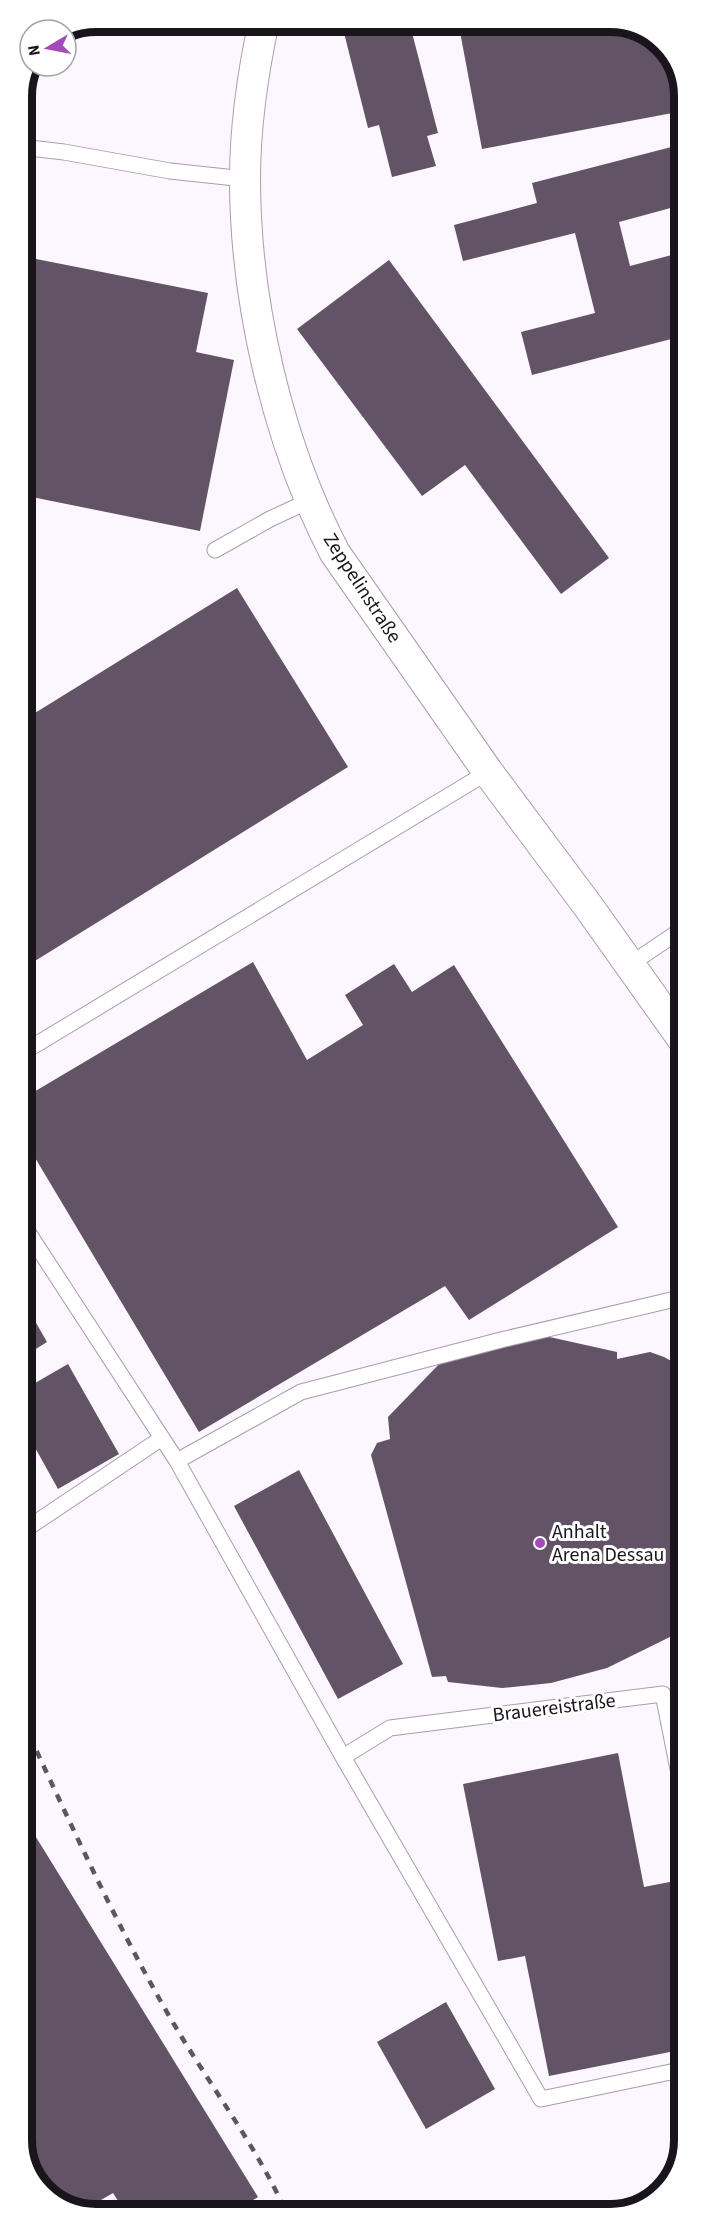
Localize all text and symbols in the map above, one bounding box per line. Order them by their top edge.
north arrow [18,18,78,78]
text: N [22,43,46,58]
street label: Zeppelinstraße [316,527,408,649]
place label: Anhalt Arena Dessau [552,1518,664,1569]
marker: Anhalt Arena Dessau [533,1536,547,1550]
street label: Brauereistraße [491,1687,617,1729]

